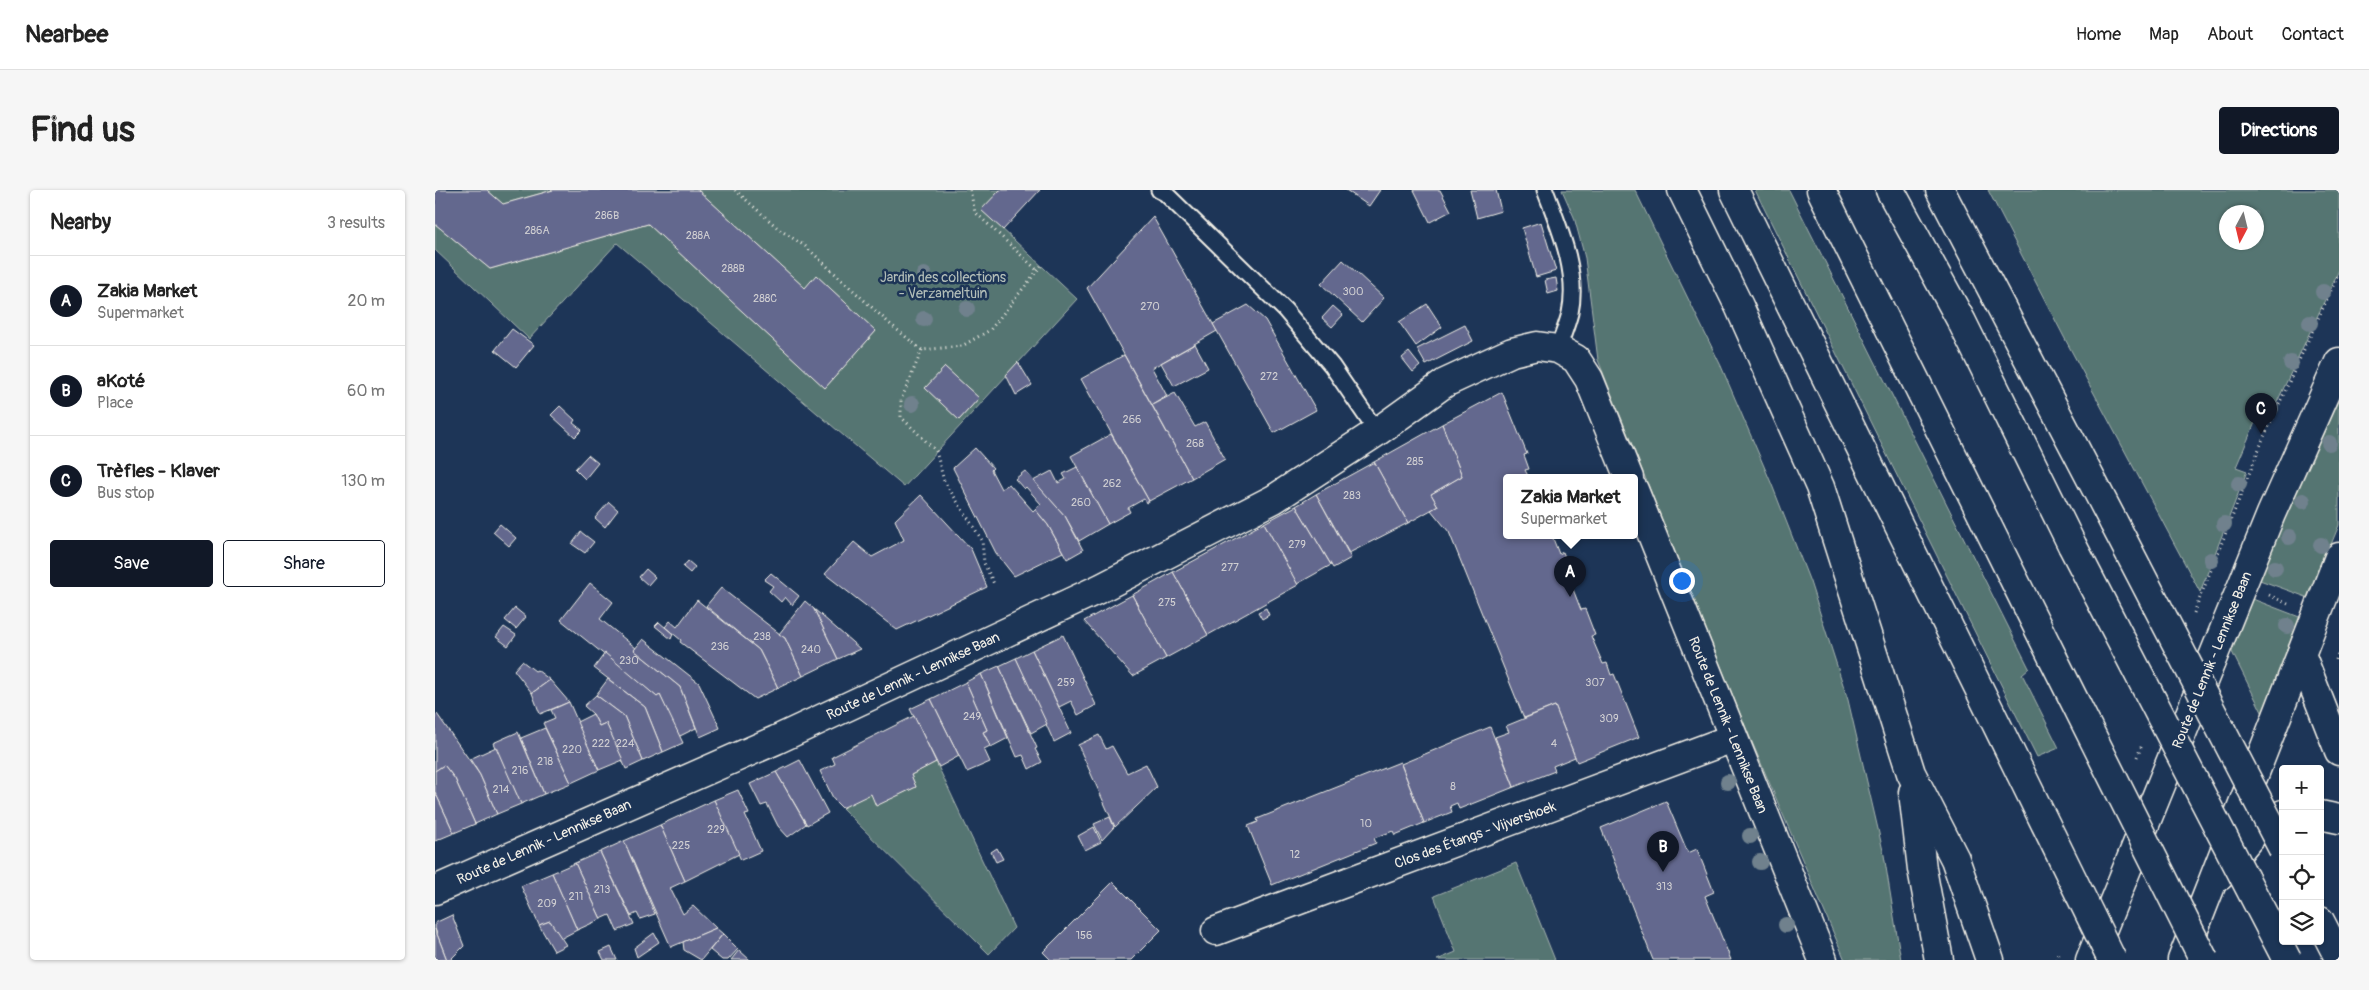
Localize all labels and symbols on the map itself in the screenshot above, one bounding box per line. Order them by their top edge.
north arrow [2219,205,2264,250]
house number: 286B [595,209,619,222]
house number: 286A [524,224,550,237]
house number: 288A [686,229,710,242]
house number: 288B [721,262,745,275]
park label: Jardin des collections - Verzameltuin [880,269,1007,302]
house number: 300 [1342,285,1364,298]
house number: 288C [753,292,777,305]
house number: 270 [1140,300,1160,313]
house number: 272 [1260,370,1278,383]
pin: C [2245,393,2277,434]
house number: 266 [1123,413,1141,426]
house number: 268 [1186,437,1204,450]
house number: 285 [1406,455,1424,468]
house number: 262 [1103,477,1121,490]
house number: 283 [1343,489,1361,502]
house number: 260 [1071,496,1091,509]
house number: 279 [1288,538,1306,551]
pin: A [1554,556,1586,597]
house number: 277 [1221,561,1239,574]
your location [1669,568,1695,594]
street label: Route de Lennik - Lennikse Baan [2169,569,2255,751]
house number: 275 [1158,596,1176,609]
street label: Route de Lennik - Lennikse Baan [824,628,1002,724]
house number: 238 [753,630,771,643]
street label: Route de Lennik - Lennikse Baan [1685,634,1771,816]
house number: 236 [711,640,729,653]
house number: 240 [801,643,821,656]
house number: 230 [619,654,639,667]
house number: 259 [1057,676,1075,689]
house number: 307 [1585,676,1605,689]
house number: 249 [963,710,981,723]
house number: 309 [1599,712,1619,725]
house number: 222 [592,737,610,750]
house number: 224 [616,737,635,750]
house number: 4 [1551,737,1558,750]
house number: 220 [562,743,582,756]
house number: 218 [537,755,553,768]
house number: 216 [512,764,528,777]
house number: 8 [1450,780,1456,793]
house number: 214 [493,783,510,796]
street label: Route de Lennik - Lennikse Baan [454,796,634,888]
street label: Clos des Étangs - Vijvershoek [1392,797,1558,872]
house number: 10 [1360,817,1372,830]
house number: 229 [707,823,725,836]
pin: B [1647,831,1679,872]
house number: 225 [672,839,690,852]
house number: 12 [1290,848,1300,861]
house number: 313 [1656,880,1672,893]
house number: 213 [594,883,610,896]
house number: 211 [569,890,583,903]
house number: 209 [537,897,557,910]
house number: 156 [1076,929,1092,942]

